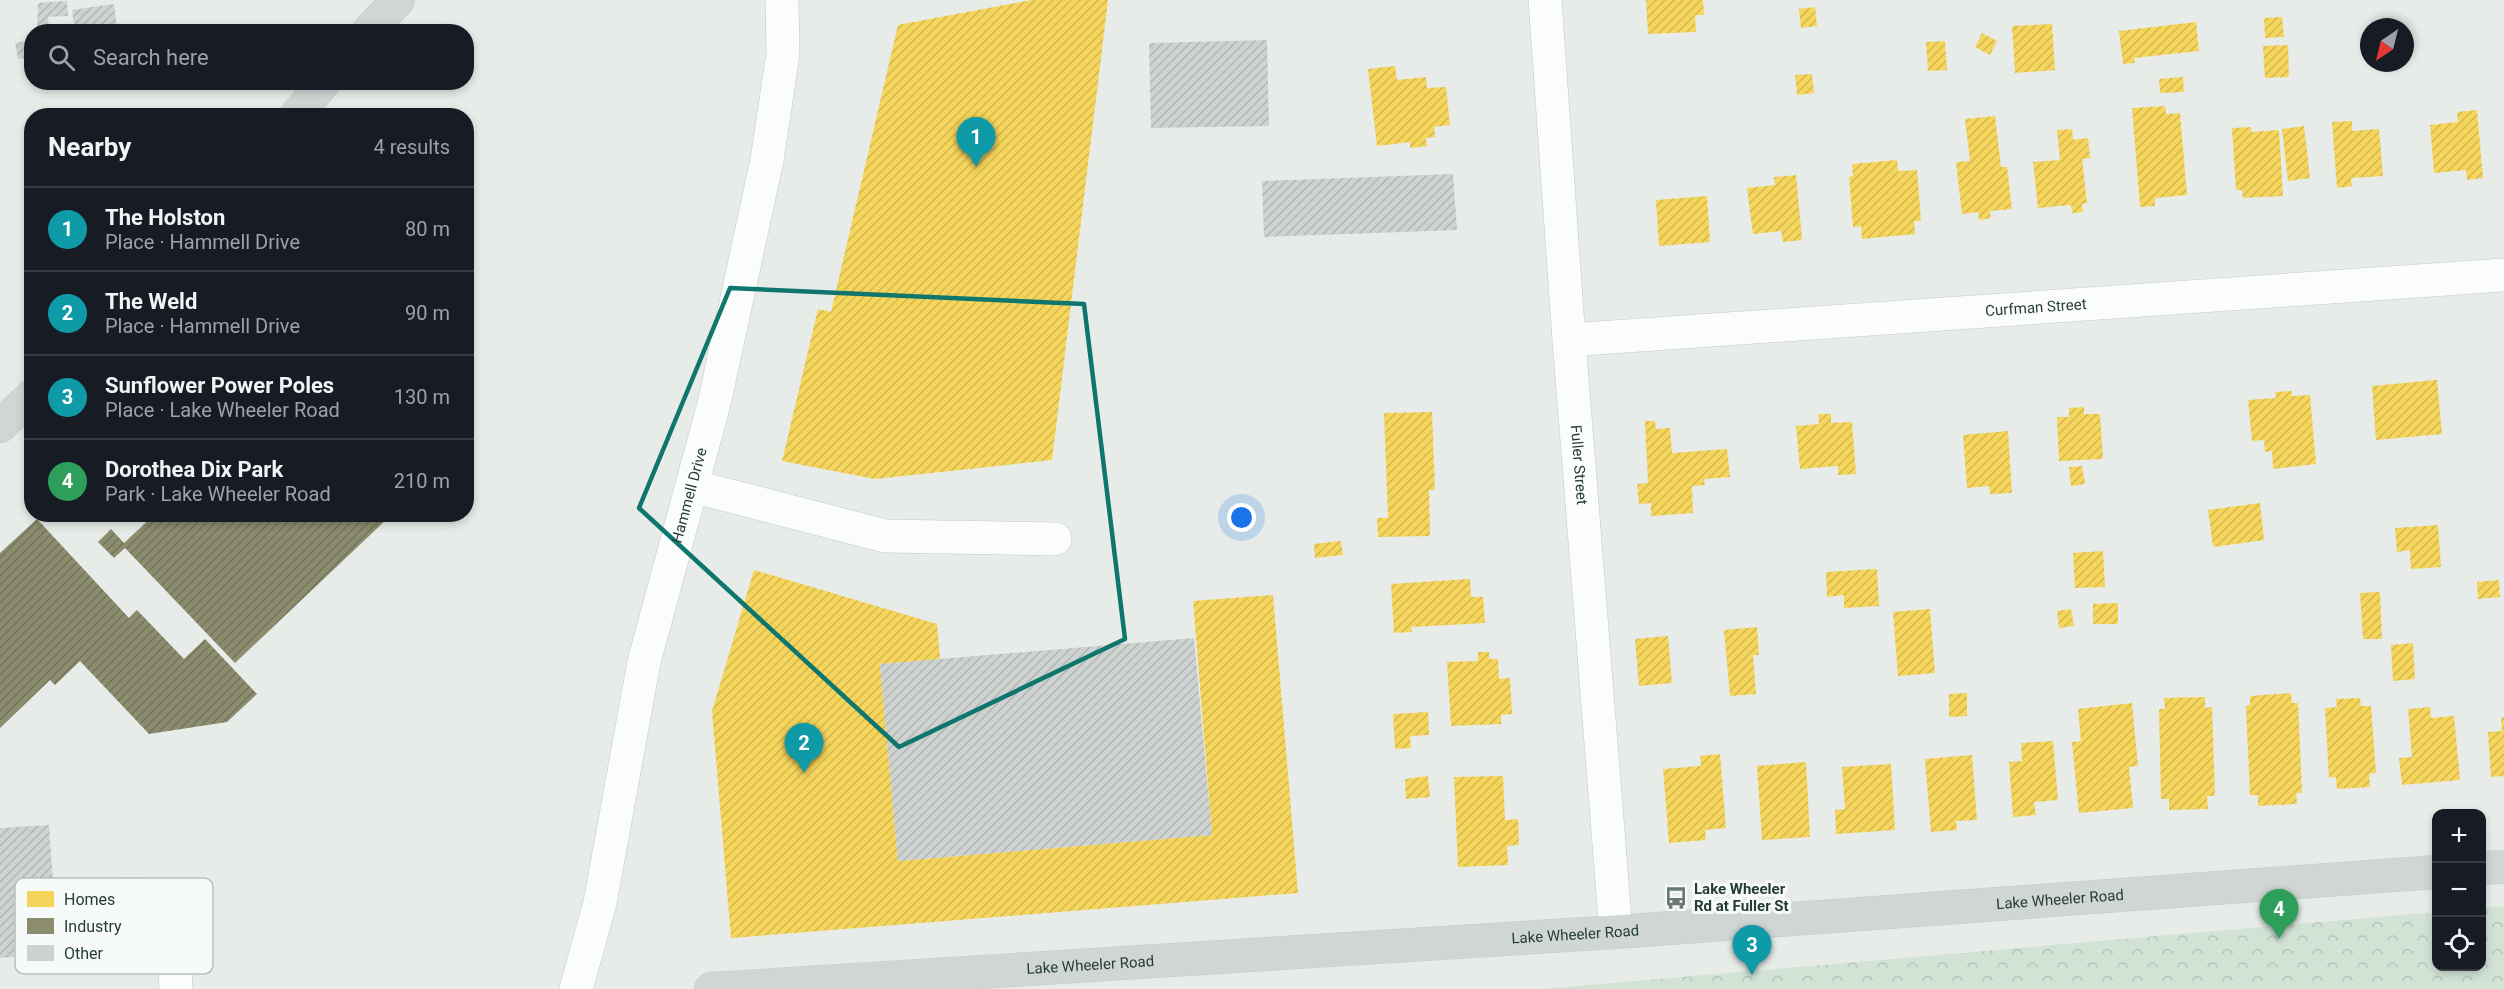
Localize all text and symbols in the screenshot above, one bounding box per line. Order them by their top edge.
north arrow [2360,18,2414,72]
search box [24,24,474,90]
icon: search [45,41,78,74]
text: Search here [93,45,209,70]
pin: 1 [956,118,996,167]
text: Nearby [48,132,131,162]
text: 4 results [374,135,450,159]
text: The Holston [105,205,225,230]
text: 1 [62,217,73,241]
text: 80 m [405,217,450,241]
text: Place · Hammell Drive [105,230,300,254]
text: The Weld [105,289,197,314]
street label: Curfman Street [1985,295,2087,320]
text: 2 [62,301,73,325]
text: 90 m [405,301,450,325]
text: Place · Hammell Drive [105,314,300,338]
text: Sunflower Power Poles [105,373,334,398]
text: 3 [62,385,73,409]
text: 130 m [394,385,450,409]
text: Place · Lake Wheeler Road [105,398,340,422]
street label: Fuller Street [1567,424,1591,506]
street label: Hammell Drive [668,446,711,545]
text: Dorothea Dix Park [105,457,283,482]
text: 4 [62,469,73,493]
text: 210 m [394,469,450,493]
text: Park · Lake Wheeler Road [105,482,331,506]
your location [1227,503,1256,532]
pin: 2 [784,724,824,773]
map controls [2432,809,2486,971]
button: + [2432,809,2486,863]
button: − [2432,863,2486,917]
legend [15,878,213,974]
place label: Lake Wheeler Rd at Fuller St [1694,880,1789,915]
bus stop icon: Lake Wheeler Rd at Fuller St [1663,885,1689,911]
street label: Lake Wheeler Road [1996,886,2124,913]
text: Homes [64,890,115,909]
pin: 4 [2260,890,2298,939]
text: Industry [64,917,122,936]
button: locate [2432,917,2486,971]
street label: Lake Wheeler Road [1511,921,1640,948]
pin: 3 [1732,926,1772,975]
text: Other [64,944,104,963]
street label: Lake Wheeler Road [1026,952,1155,978]

